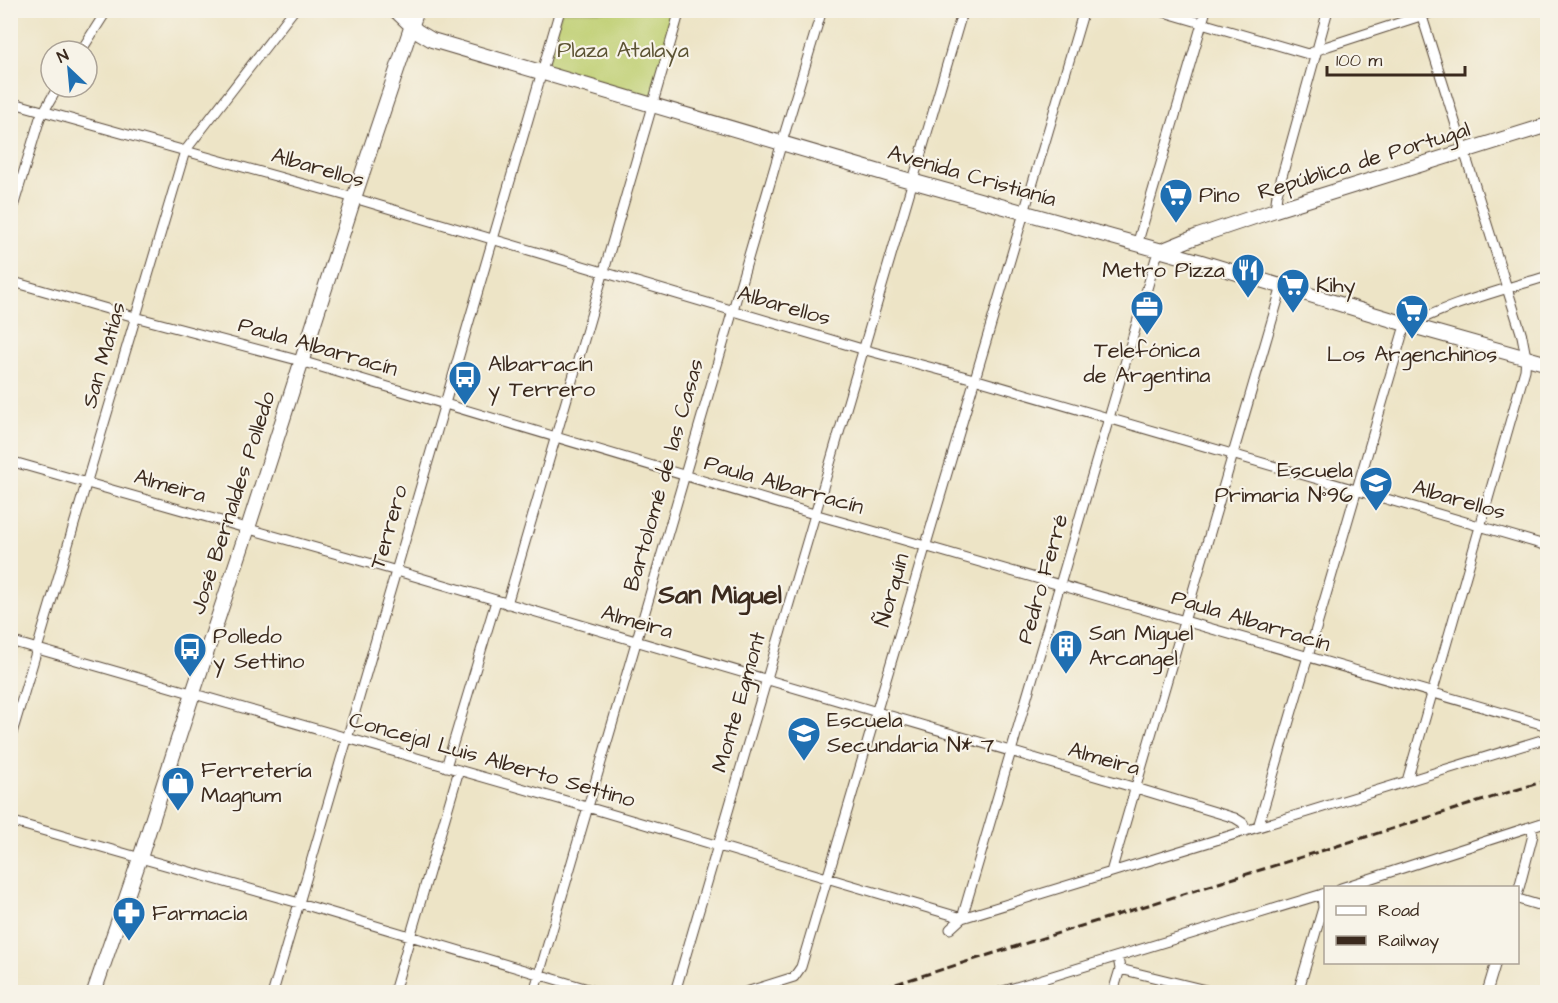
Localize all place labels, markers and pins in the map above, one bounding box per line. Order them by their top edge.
supermarket icon: Pino [1158,177,1194,224]
place label: Pino [1199,180,1240,211]
restaurant icon: Metro Pizza [1230,252,1266,299]
place label: Metro Pizza [1102,255,1225,286]
supermarket icon: Kihy [1275,267,1311,314]
place label: Kihy [1316,270,1356,302]
office icon: Telefónica de Argentina [1129,289,1165,336]
supermarket icon: Los Argenchinos [1394,293,1430,340]
place label: Telefónica de Argentina [1084,335,1210,392]
place label: Los Argenchinos [1327,339,1497,371]
place label: Albarracín y Terrero [488,349,596,406]
bus stop icon: Albarracín y Terrero [447,359,483,406]
place label: Escuela Primaria N°96 [1215,455,1353,511]
school or university icon: Escuela Primaria N°96 [1358,465,1394,512]
place label: San Miguel Arcangel [1089,618,1194,675]
place label: Polledo y Settino [213,621,305,678]
building icon: San Miguel Arcangel [1048,628,1084,675]
bus stop icon: Polledo y Settino [172,631,208,678]
place label: Escuela Secundaria N* 7 [827,705,995,761]
school or university icon: Escuela Secundaria N* 7 [786,715,822,762]
place label: Ferretería Magnum [201,755,312,812]
shop icon: Ferretería Magnum [160,765,196,812]
pharmacy icon: Farmacia [111,895,147,942]
place label: Farmacia [152,898,247,929]

